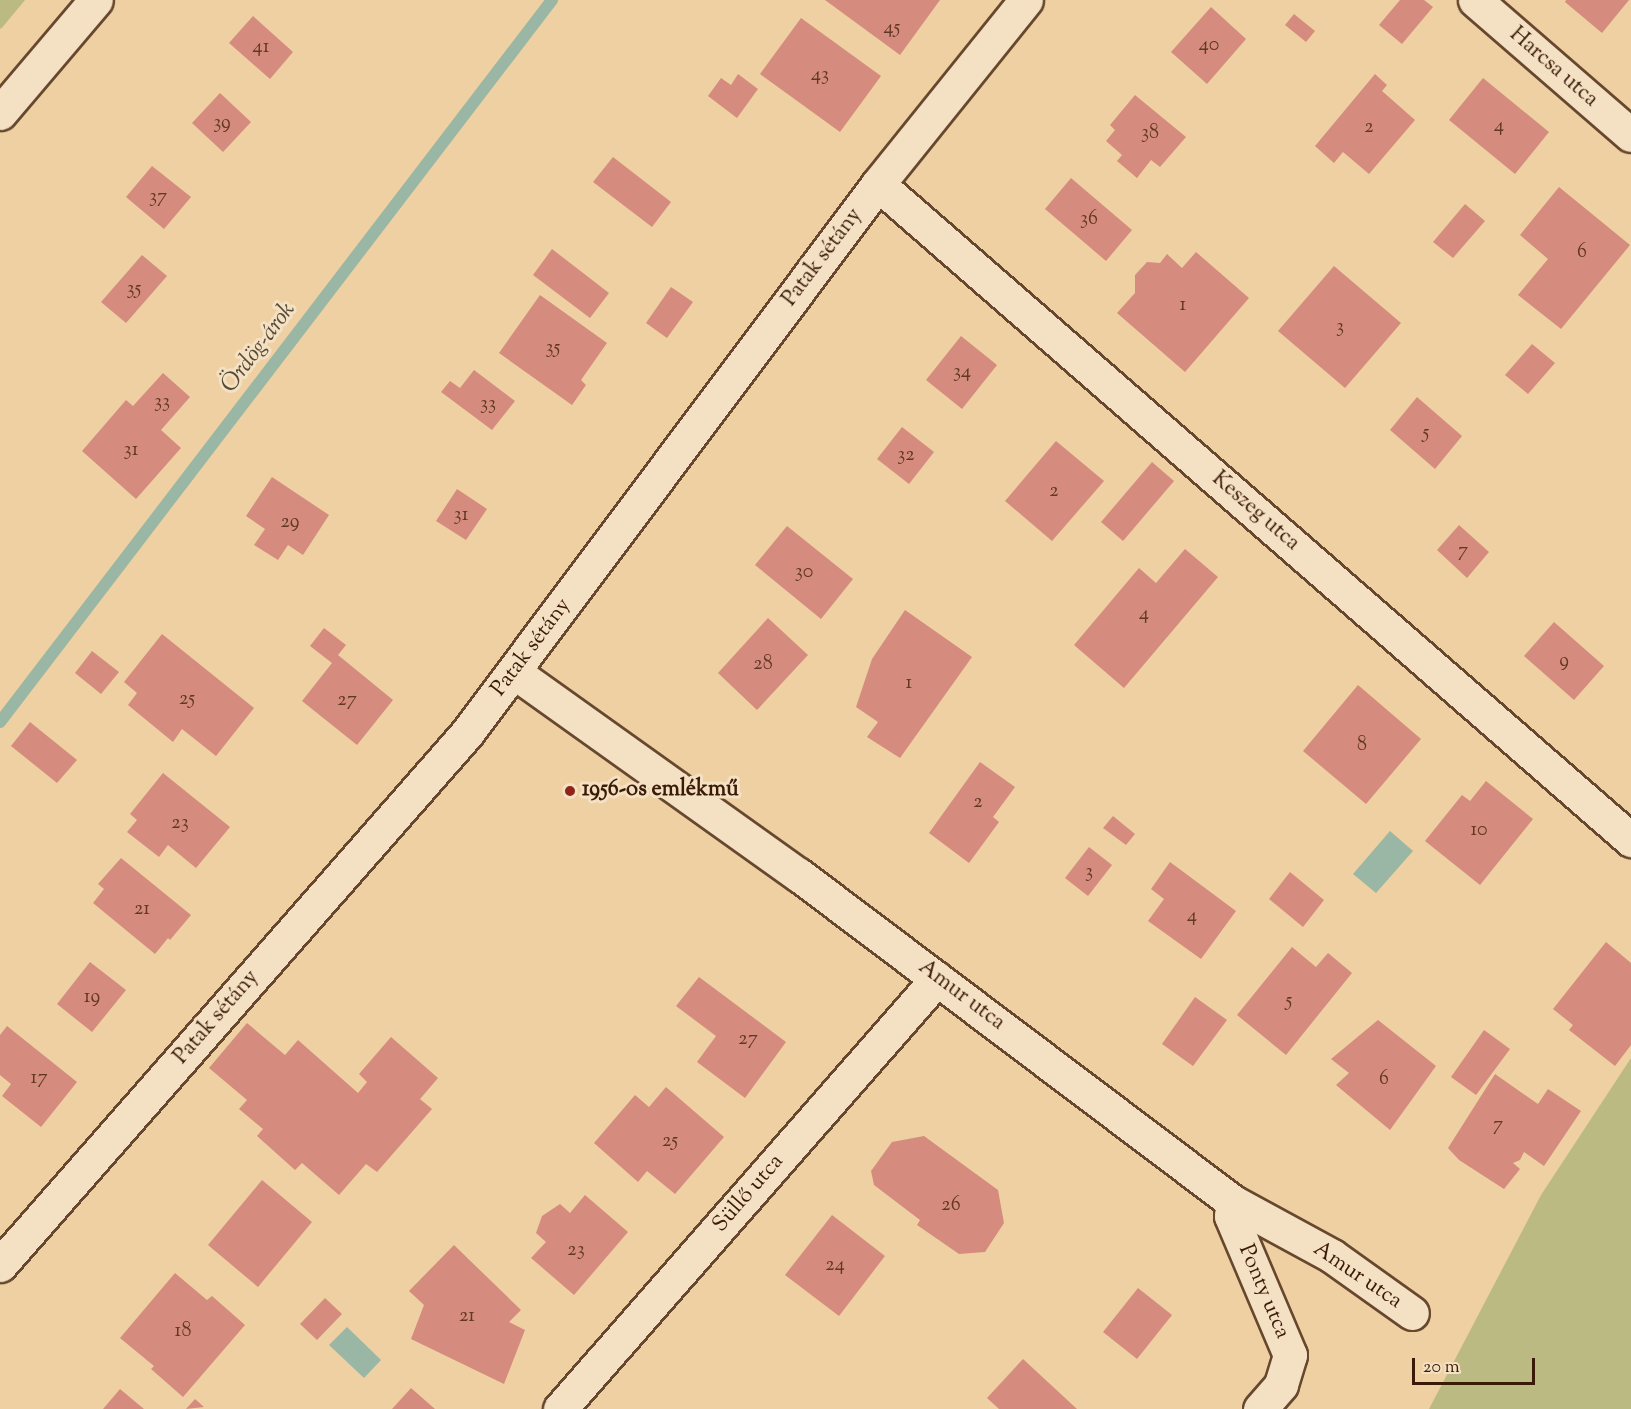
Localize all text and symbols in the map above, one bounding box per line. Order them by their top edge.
house number: 45 [884,16,900,40]
street label: Harcsa utca [1503,22,1603,114]
house number: 40 [1199,33,1219,57]
house number: 41 [253,35,269,59]
house number: 43 [811,63,829,87]
house number: 39 [213,111,231,135]
house number: 4 [1494,114,1504,138]
house number: 2 [1364,115,1374,139]
house number: 38 [1141,121,1159,145]
house number: 37 [149,185,167,209]
street label: Patak sétány [778,204,868,312]
house number: 36 [1080,207,1098,231]
house number: 6 [1577,240,1587,264]
house number: 35 [127,277,141,301]
house number: 1 [1180,293,1186,317]
water label: Ördög-árok [216,297,302,399]
house number: 3 [1336,315,1344,339]
house number: 35 [546,336,560,360]
house number: 34 [953,360,971,384]
house number: 33 [154,390,170,414]
house number: 33 [480,392,496,416]
house number: 5 [1423,421,1429,445]
house number: 31 [124,438,138,462]
house number: 32 [897,443,915,467]
street label: Keszeg utca [1206,467,1304,557]
house number: 2 [1049,479,1059,503]
house number: 31 [454,503,468,527]
house number: 29 [280,510,300,534]
house number: 7 [1458,539,1468,563]
house number: 30 [795,560,813,584]
street label: Patak sétány [487,594,577,702]
house number: 4 [1139,602,1149,626]
house number: 9 [1559,649,1569,673]
house number: 28 [753,652,773,676]
house number: 1 [906,671,912,695]
house number: 25 [179,687,195,711]
house number: 27 [337,688,357,712]
house number: 8 [1357,733,1367,757]
place label: 1956-os emlékmű [582,778,739,804]
marker: 1956-os emlékmű [563,784,577,798]
house number: 2 [973,790,983,814]
house number: 23 [171,811,189,835]
house number: 10 [1470,818,1488,842]
house number: 3 [1085,860,1093,884]
house number: 21 [134,897,150,921]
house number: 4 [1187,904,1197,928]
street label: Amur utca [912,955,1010,1037]
street label: Patak sétány [169,966,265,1070]
house number: 19 [84,985,100,1009]
house number: 5 [1286,989,1292,1013]
house number: 27 [738,1027,758,1051]
house number: 17 [31,1066,47,1090]
house number: 6 [1379,1067,1389,1091]
house number: 7 [1493,1113,1503,1137]
house number: 25 [662,1129,678,1153]
street label: Süllő utca [708,1150,790,1238]
house number: 26 [941,1193,961,1217]
street label: Amur utca [1307,1237,1407,1315]
house number: 23 [567,1238,585,1262]
street label: Ponty utca [1231,1241,1295,1343]
house number: 24 [825,1253,845,1277]
house number: 21 [459,1304,475,1328]
house number: 18 [175,1319,191,1343]
scale bar [1415,1346,1538,1384]
text: 20 m [1423,1355,1460,1381]

